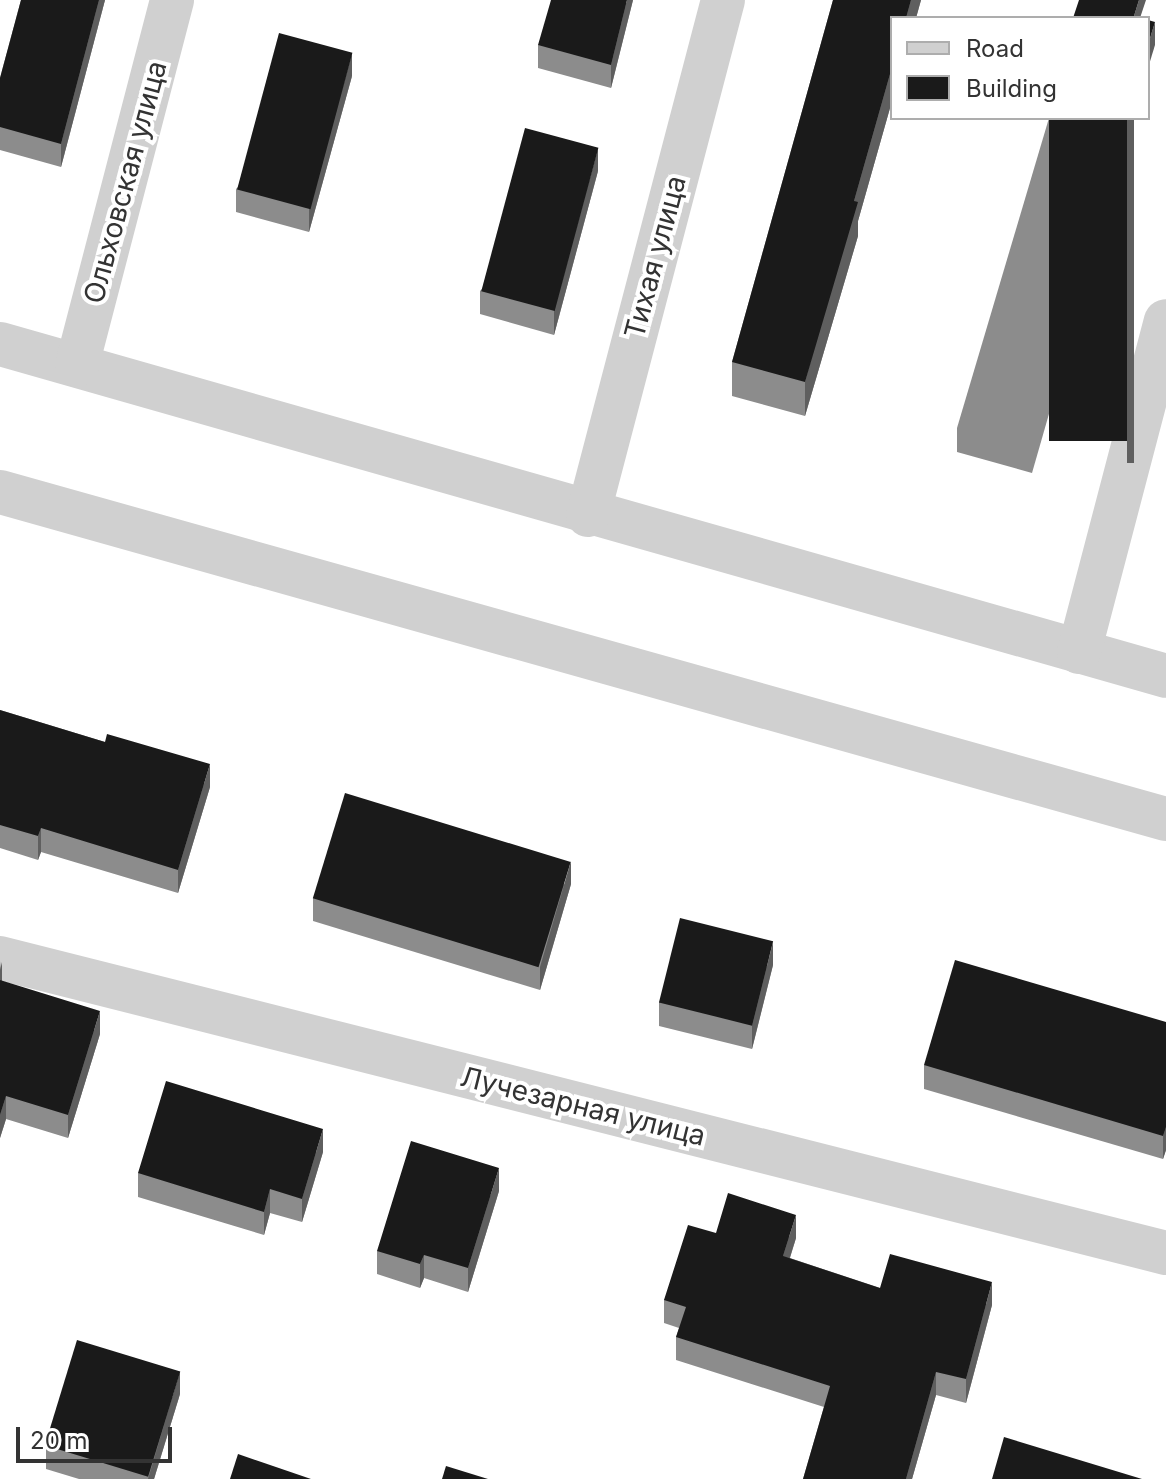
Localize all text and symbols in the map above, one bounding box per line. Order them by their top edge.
legend [890,16,1150,120]
text: Road [966,34,1024,63]
street label: Ольховская улица [76,57,174,307]
text: Building [966,74,1057,103]
street label: Тихая улица [617,172,693,342]
street label: Лучезарная улица [457,1059,709,1153]
scale bar [20,1411,176,1461]
text: 20 m [30,1426,88,1455]

